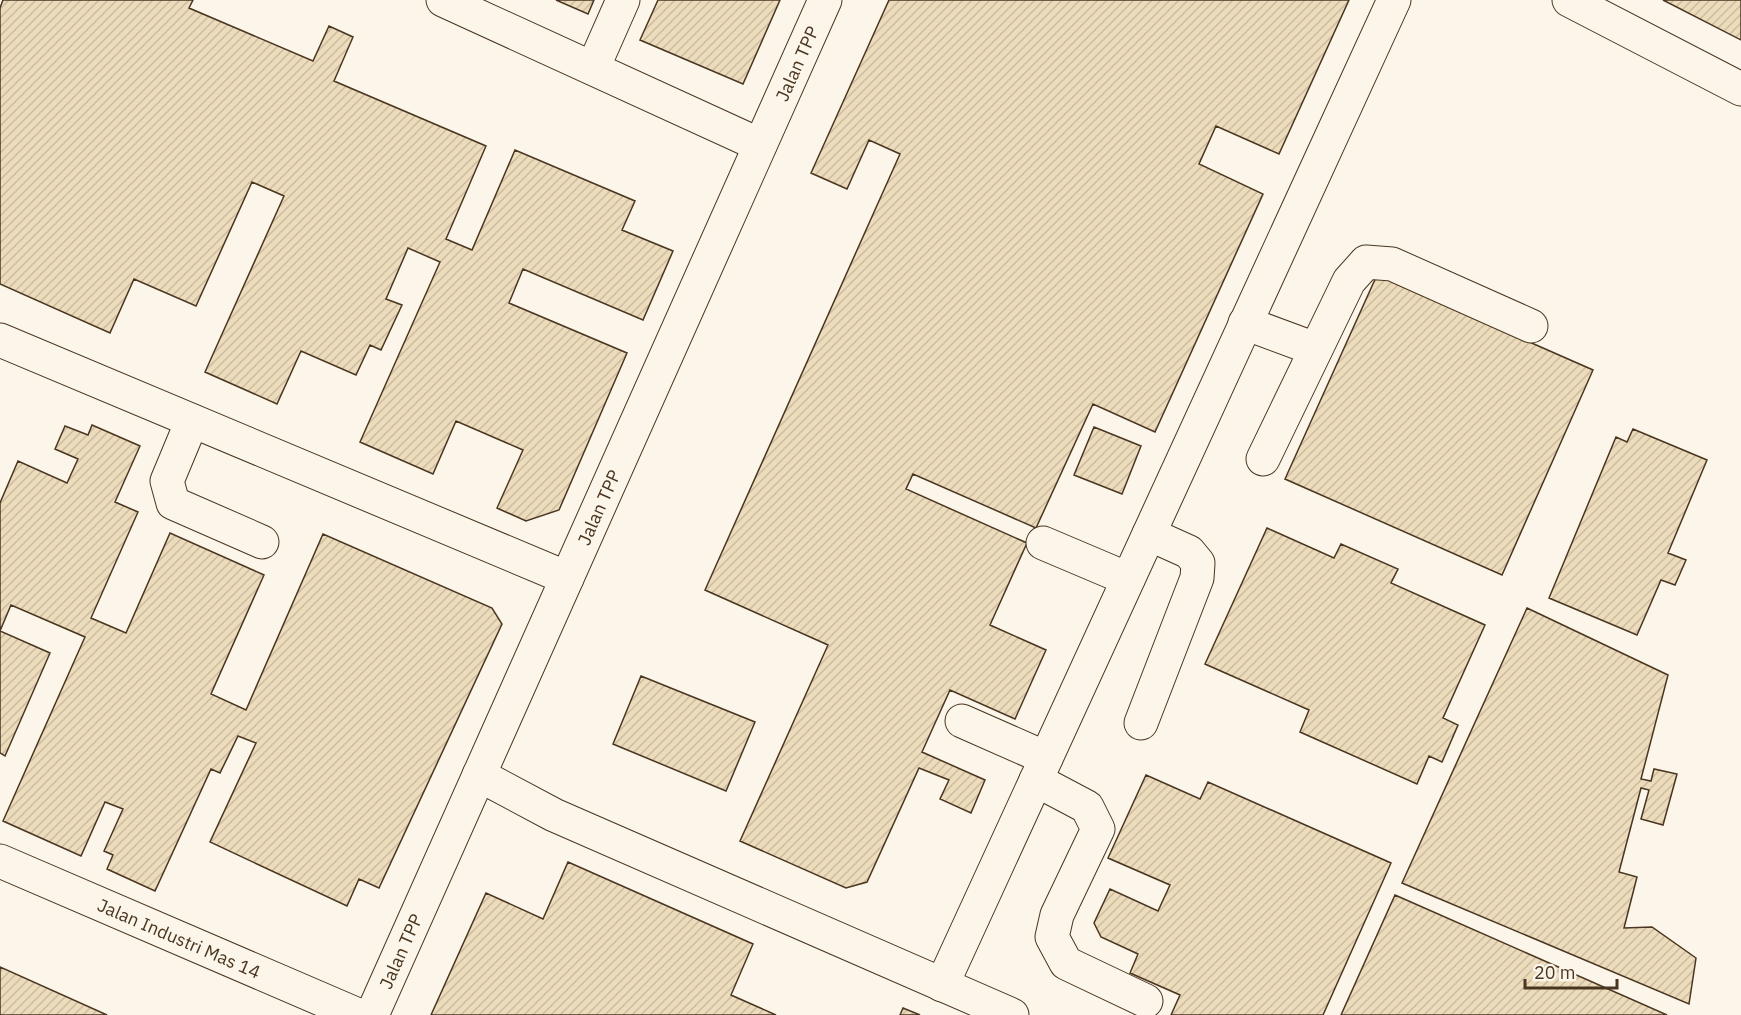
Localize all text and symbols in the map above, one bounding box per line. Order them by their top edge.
street label: Jalan TPP [770,22,824,105]
street label: Jalan TPP [572,466,625,548]
street label: Jalan Industri Mas 14 [94,893,264,983]
street label: Jalan TPP [374,910,427,992]
scale bar [1525,952,1616,990]
text: 20 m [1534,961,1576,984]

